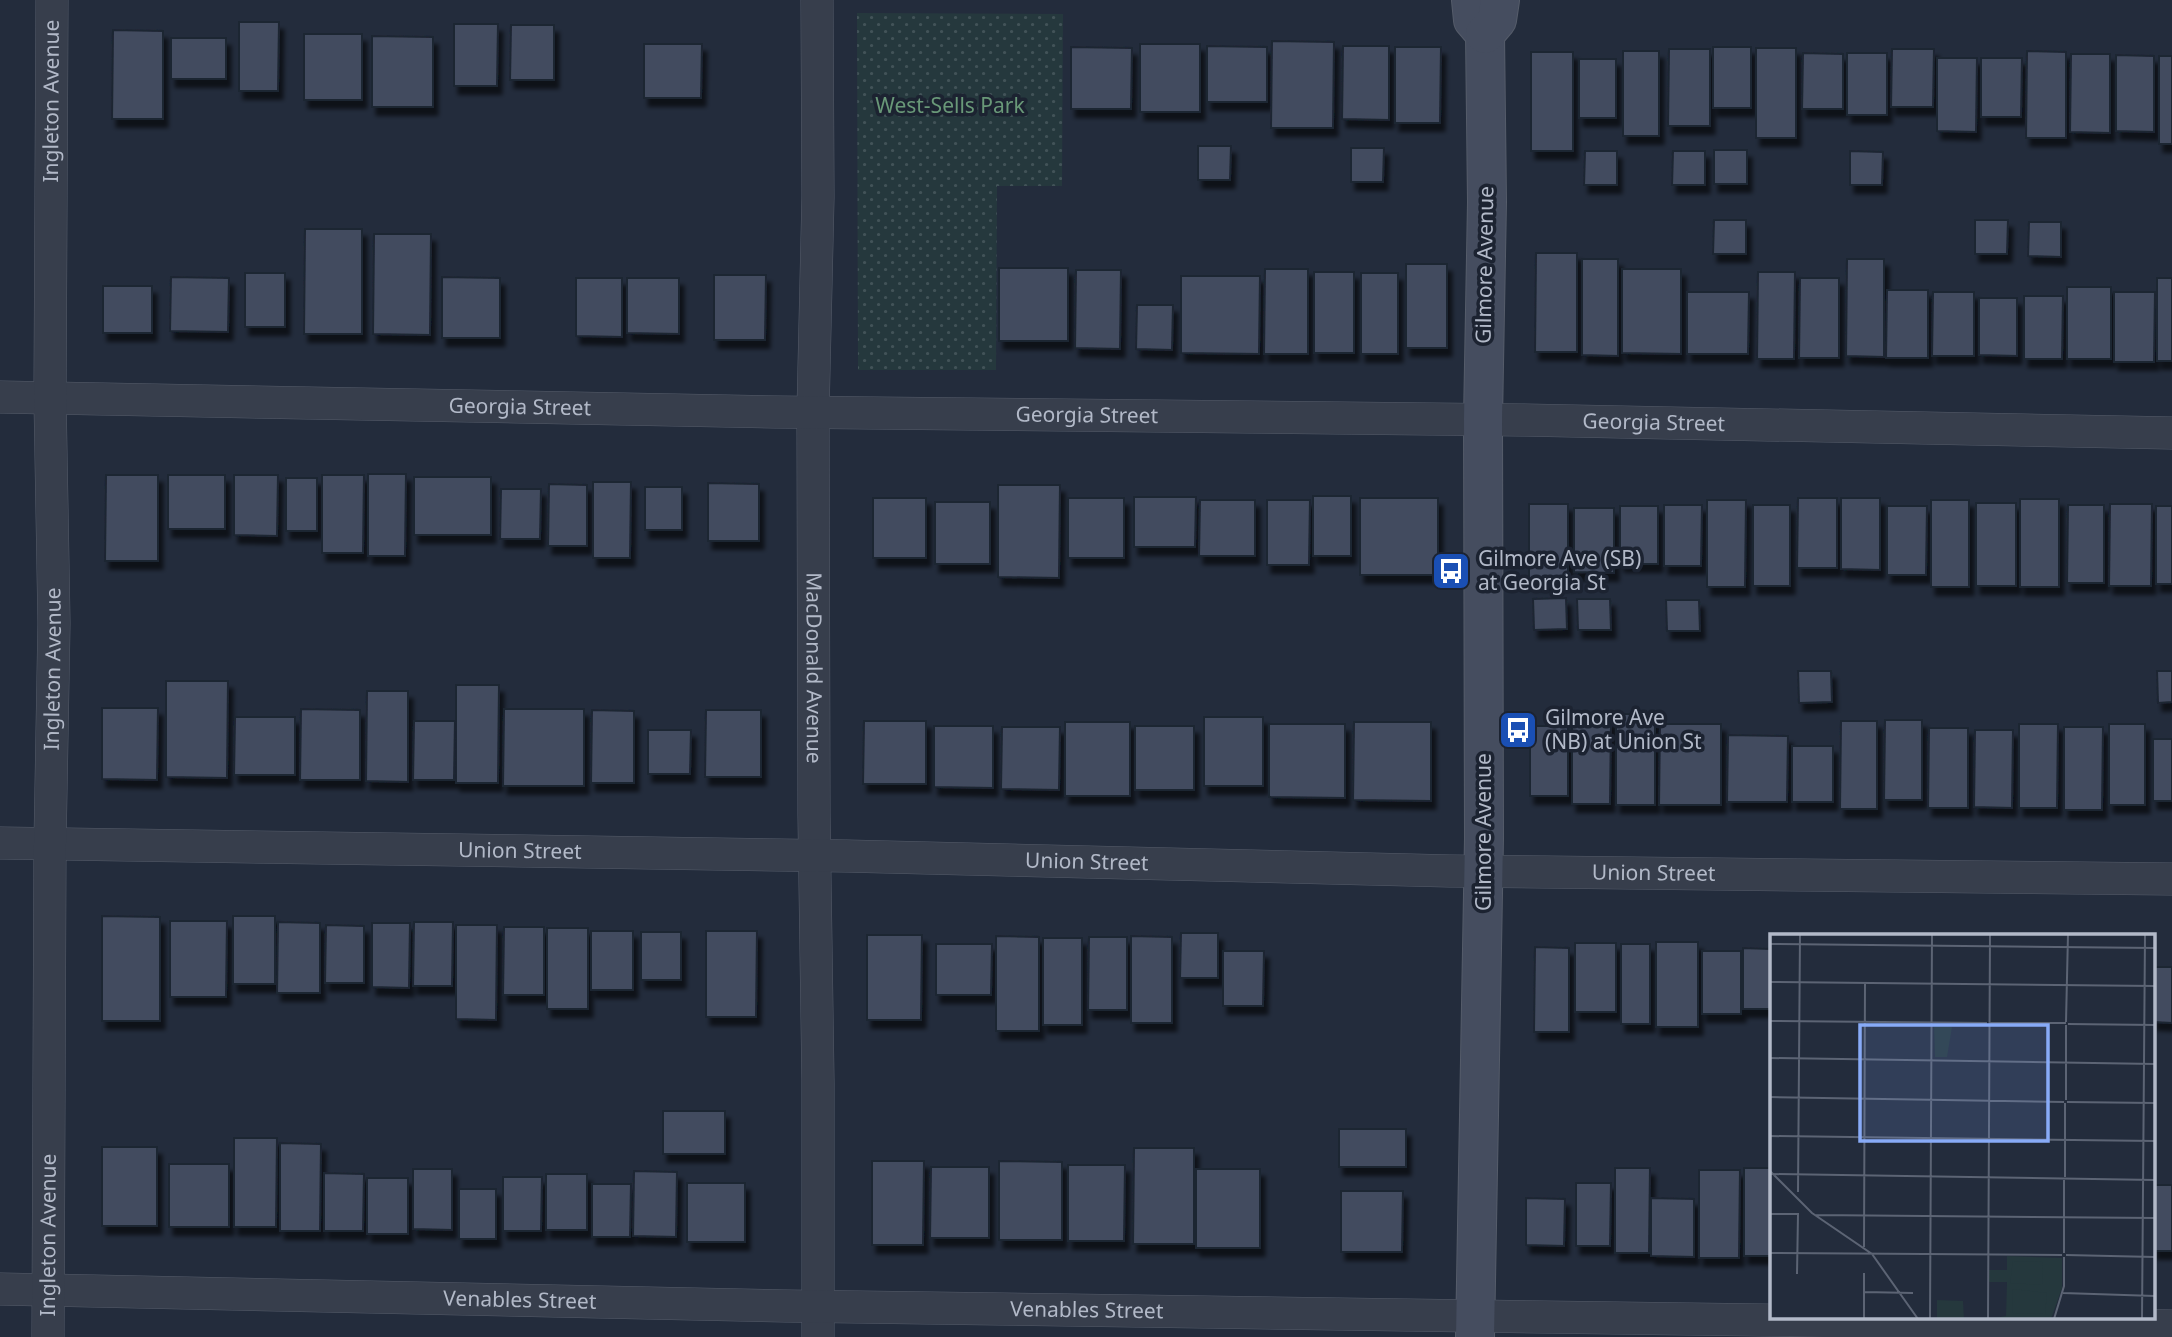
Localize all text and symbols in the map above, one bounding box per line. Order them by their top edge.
street label: Ingleton Avenue [36,20,65,183]
park label: West-Sells Park [875,91,1026,119]
street label: Gilmore Avenue [1469,186,1499,344]
street label: Georgia Street [448,391,592,421]
street label: Georgia Street [1015,400,1159,429]
street label: Georgia Street [1582,406,1726,437]
place label: Gilmore Ave (SB) at Georgia St [1478,544,1641,596]
bus stop icon: Gilmore Ave (SB) at Georgia St [1430,550,1472,592]
street label: MacDonald Avenue [800,572,829,764]
street label: Ingleton Avenue [37,587,67,751]
place label: Gilmore Ave (NB) at Union St [1545,703,1702,755]
bus stop icon: Gilmore Ave (NB) at Union St [1497,709,1539,751]
street label: Gilmore Avenue [1469,753,1497,911]
street label: Union Street [458,835,582,865]
street label: Union Street [1025,845,1149,877]
street label: Union Street [1592,858,1716,887]
inset map [1770,934,2154,1320]
street label: Ingleton Avenue [33,1154,62,1316]
street label: Venables Street [443,1284,597,1315]
street label: Venables Street [1010,1294,1164,1324]

